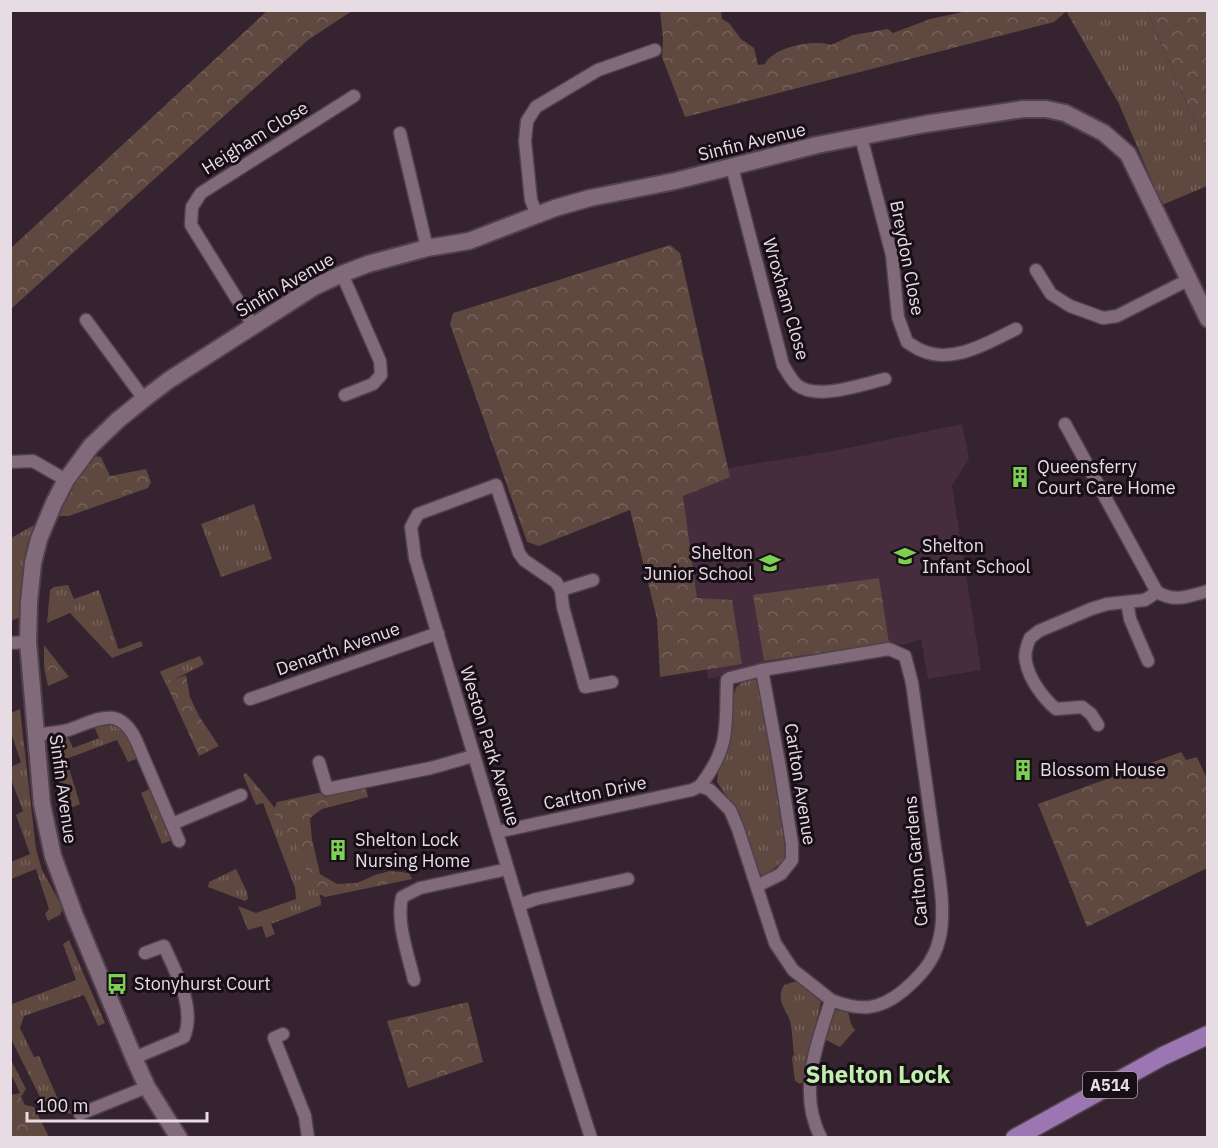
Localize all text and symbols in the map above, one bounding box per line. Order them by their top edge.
street label: Heigham Close [197,96,312,179]
street label: Sinfin Avenue [696,117,808,166]
street label: Breydon Close [885,198,930,318]
street label: Wroxham Close [758,235,815,363]
street label: Sinfin Avenue [231,247,338,322]
place label: Queensferry Court Care Home [1037,455,1176,499]
building icon: Queensferry Court Care Home [1008,465,1032,489]
place label: Shelton Infant School [922,534,1031,578]
place label: Shelton Junior School [643,541,753,585]
school or university icon: Shelton Infant School [893,544,917,568]
school or university icon: Shelton Junior School [758,551,782,575]
street label: Denarth Avenue [273,617,403,680]
street label: Weston Park Avenue [455,663,526,829]
street label: Carlton Avenue [780,721,821,847]
street label: Sinfin Avenue [44,733,83,845]
building icon: Blossom House [1011,758,1035,782]
place label: Blossom House [1040,758,1166,781]
street label: Carlton Drive [541,770,649,815]
street label: Carlton Gardens [898,795,933,927]
place label: Shelton Lock Nursing Home [355,828,470,872]
building icon: Shelton Lock Nursing Home [326,838,350,862]
bus stop icon: Stonyhurst Court [105,972,129,996]
place label: Stonyhurst Court [134,972,271,995]
district label: Shelton Lock [806,1058,951,1090]
road number: A514 [1083,1072,1137,1098]
scale bar [27,1085,207,1123]
text: 100 m [36,1094,88,1117]

